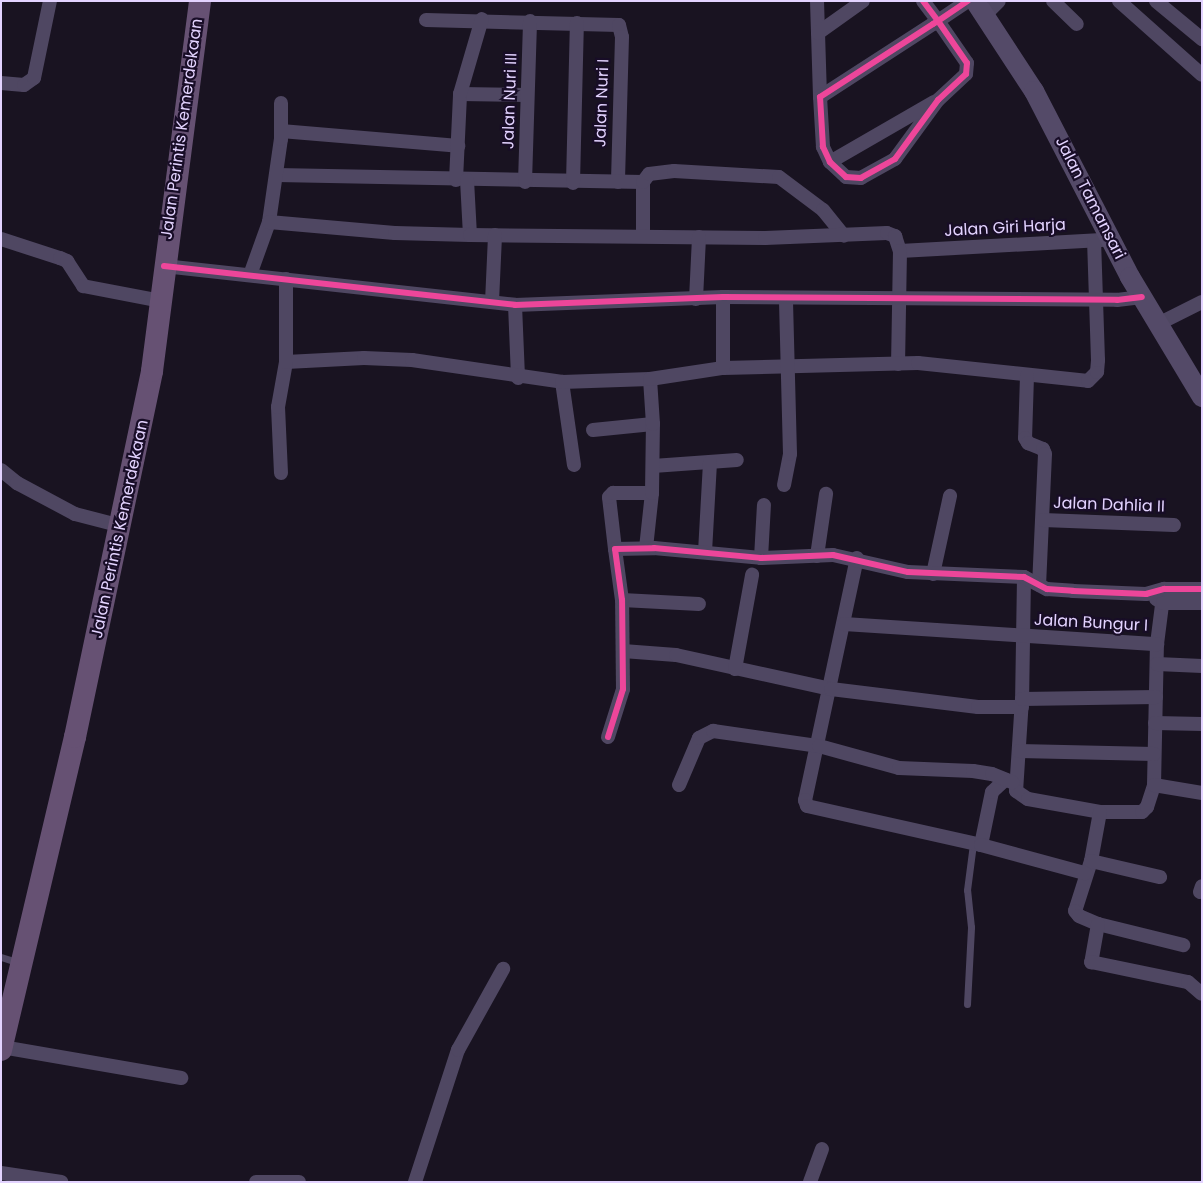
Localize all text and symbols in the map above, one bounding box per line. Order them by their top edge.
street label: Jalan Perintis Kemerdekaan [157,17,207,241]
street label: Jalan Nuri III [499,53,521,149]
street label: Jalan Nuri I [591,59,613,147]
street label: Jalan Tamansari [1051,134,1129,262]
street label: Jalan Giri Harja [944,215,1066,241]
street label: Jalan Perintis Kemerdekaan [87,418,153,640]
street label: Jalan Dahlia II [1053,493,1165,517]
street label: Jalan Bungur I [1034,610,1148,636]

